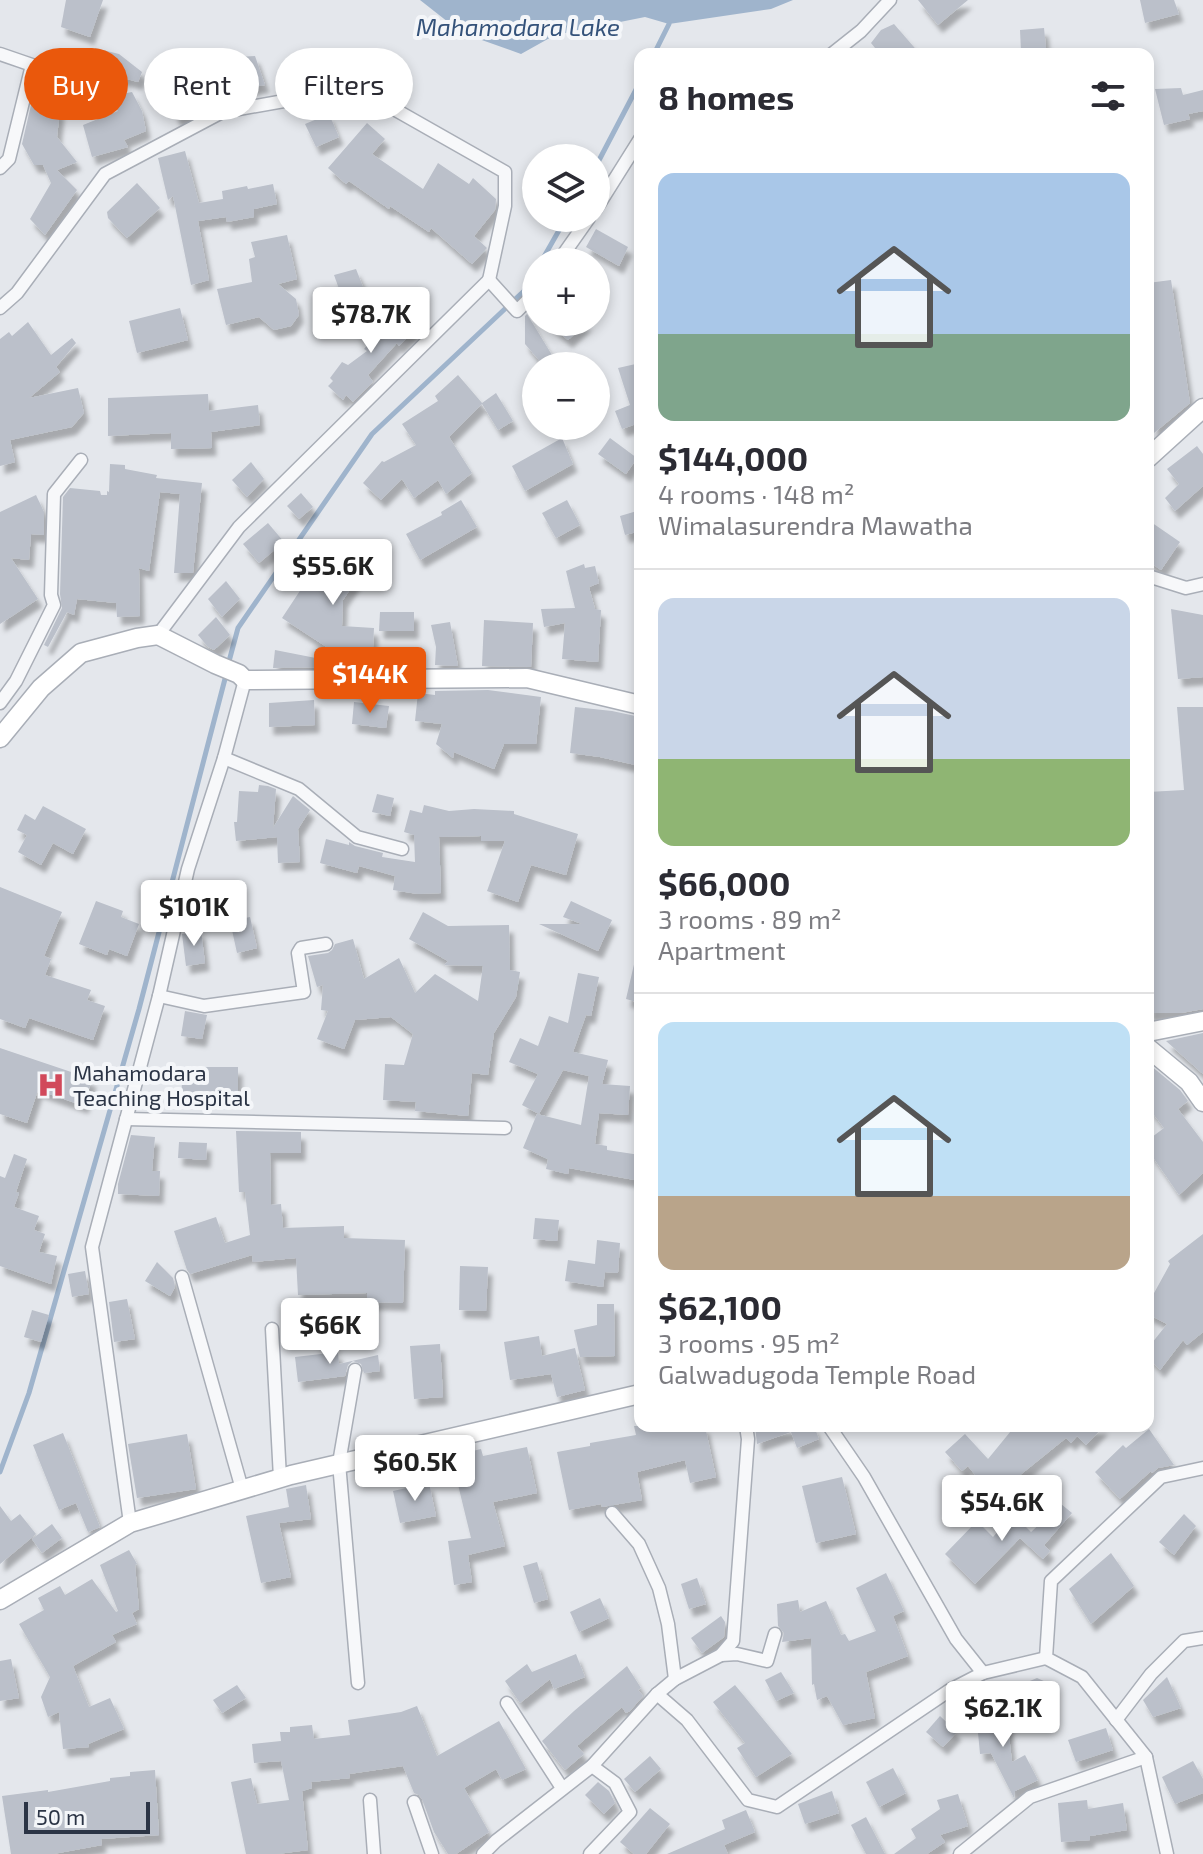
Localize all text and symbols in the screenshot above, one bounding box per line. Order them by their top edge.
water label: Mahamodara Lake [416,12,620,41]
chip: Buy [24,48,128,120]
chip: Rent [144,48,259,120]
chip: Filters [275,48,413,120]
icon: filters [1086,74,1130,118]
text: 8 homes [658,76,794,117]
map controls [522,144,610,440]
button: layers [522,144,610,232]
icon: home [822,225,966,369]
button: + [522,248,610,336]
pin: $78.7K [306,287,436,355]
text: $78.7K [331,297,411,328]
button: − [522,352,610,440]
text: $144,000 [658,437,808,478]
text: 4 rooms · 148 m² [658,478,855,509]
text: Wimalasurendra Mawatha [658,509,973,540]
pin: $55.6K [268,539,398,607]
text: $55.6K [292,549,374,580]
pin: $144K [314,647,426,715]
icon: home [822,650,966,794]
text: $144K [332,657,408,688]
text: $66,000 [658,862,790,903]
pin: $101K [138,880,250,948]
text: $101K [159,890,229,921]
text: 3 rooms · 89 m² [658,903,842,934]
text: Apartment [658,934,786,965]
place label: Mahamodara Teaching Hospital [73,1059,250,1110]
hospital icon: Mahamodara Teaching Hospital [36,1070,66,1100]
icon: home [822,1074,966,1218]
text: $62,100 [658,1286,782,1327]
pin: $66K [283,1298,377,1366]
text: $66K [299,1308,361,1339]
text: 3 rooms · 95 m² [658,1327,840,1358]
text: Galwadugoda Temple Road [658,1358,976,1389]
pin: $60.5K [350,1435,480,1503]
text: $60.5K [373,1445,457,1476]
pin: $54.6K [937,1475,1067,1543]
text: $54.6K [960,1485,1044,1516]
pin: $62.1K [938,1681,1068,1749]
text: $62.1K [964,1691,1042,1722]
scale bar [24,1798,150,1834]
text: 50 m [36,1803,85,1829]

